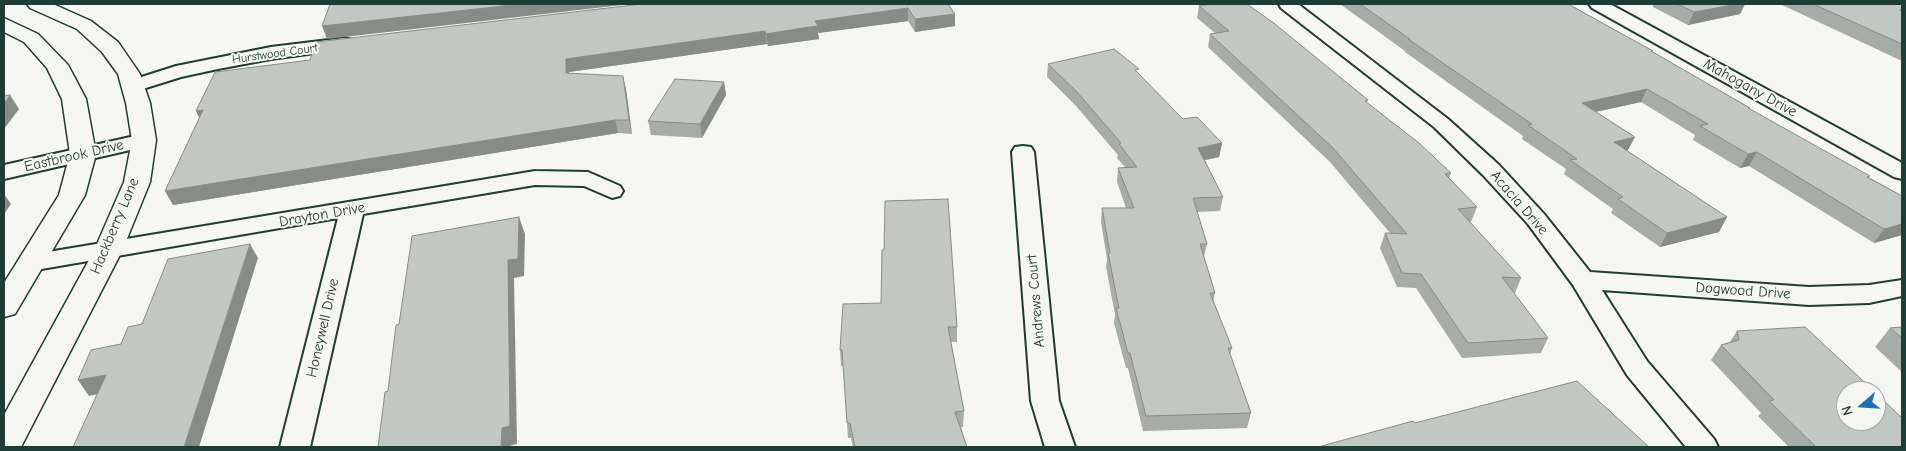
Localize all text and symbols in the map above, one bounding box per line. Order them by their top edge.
street label: Hurstwood Court [231,41,319,67]
street label: Mahogany Drive [1700,55,1800,121]
street label: Eastbrook Drive [23,136,125,176]
street label: Acacia Drive [1486,167,1552,239]
street label: Hackberry Lane [87,175,143,277]
street label: Drayton Drive [278,199,366,231]
street label: Andrews Court [1023,254,1049,348]
street label: Honeywell Drive [303,277,343,379]
street label: Dogwood Drive [1695,279,1791,303]
north arrow [1836,381,1886,431]
text: N [1838,404,1857,418]

